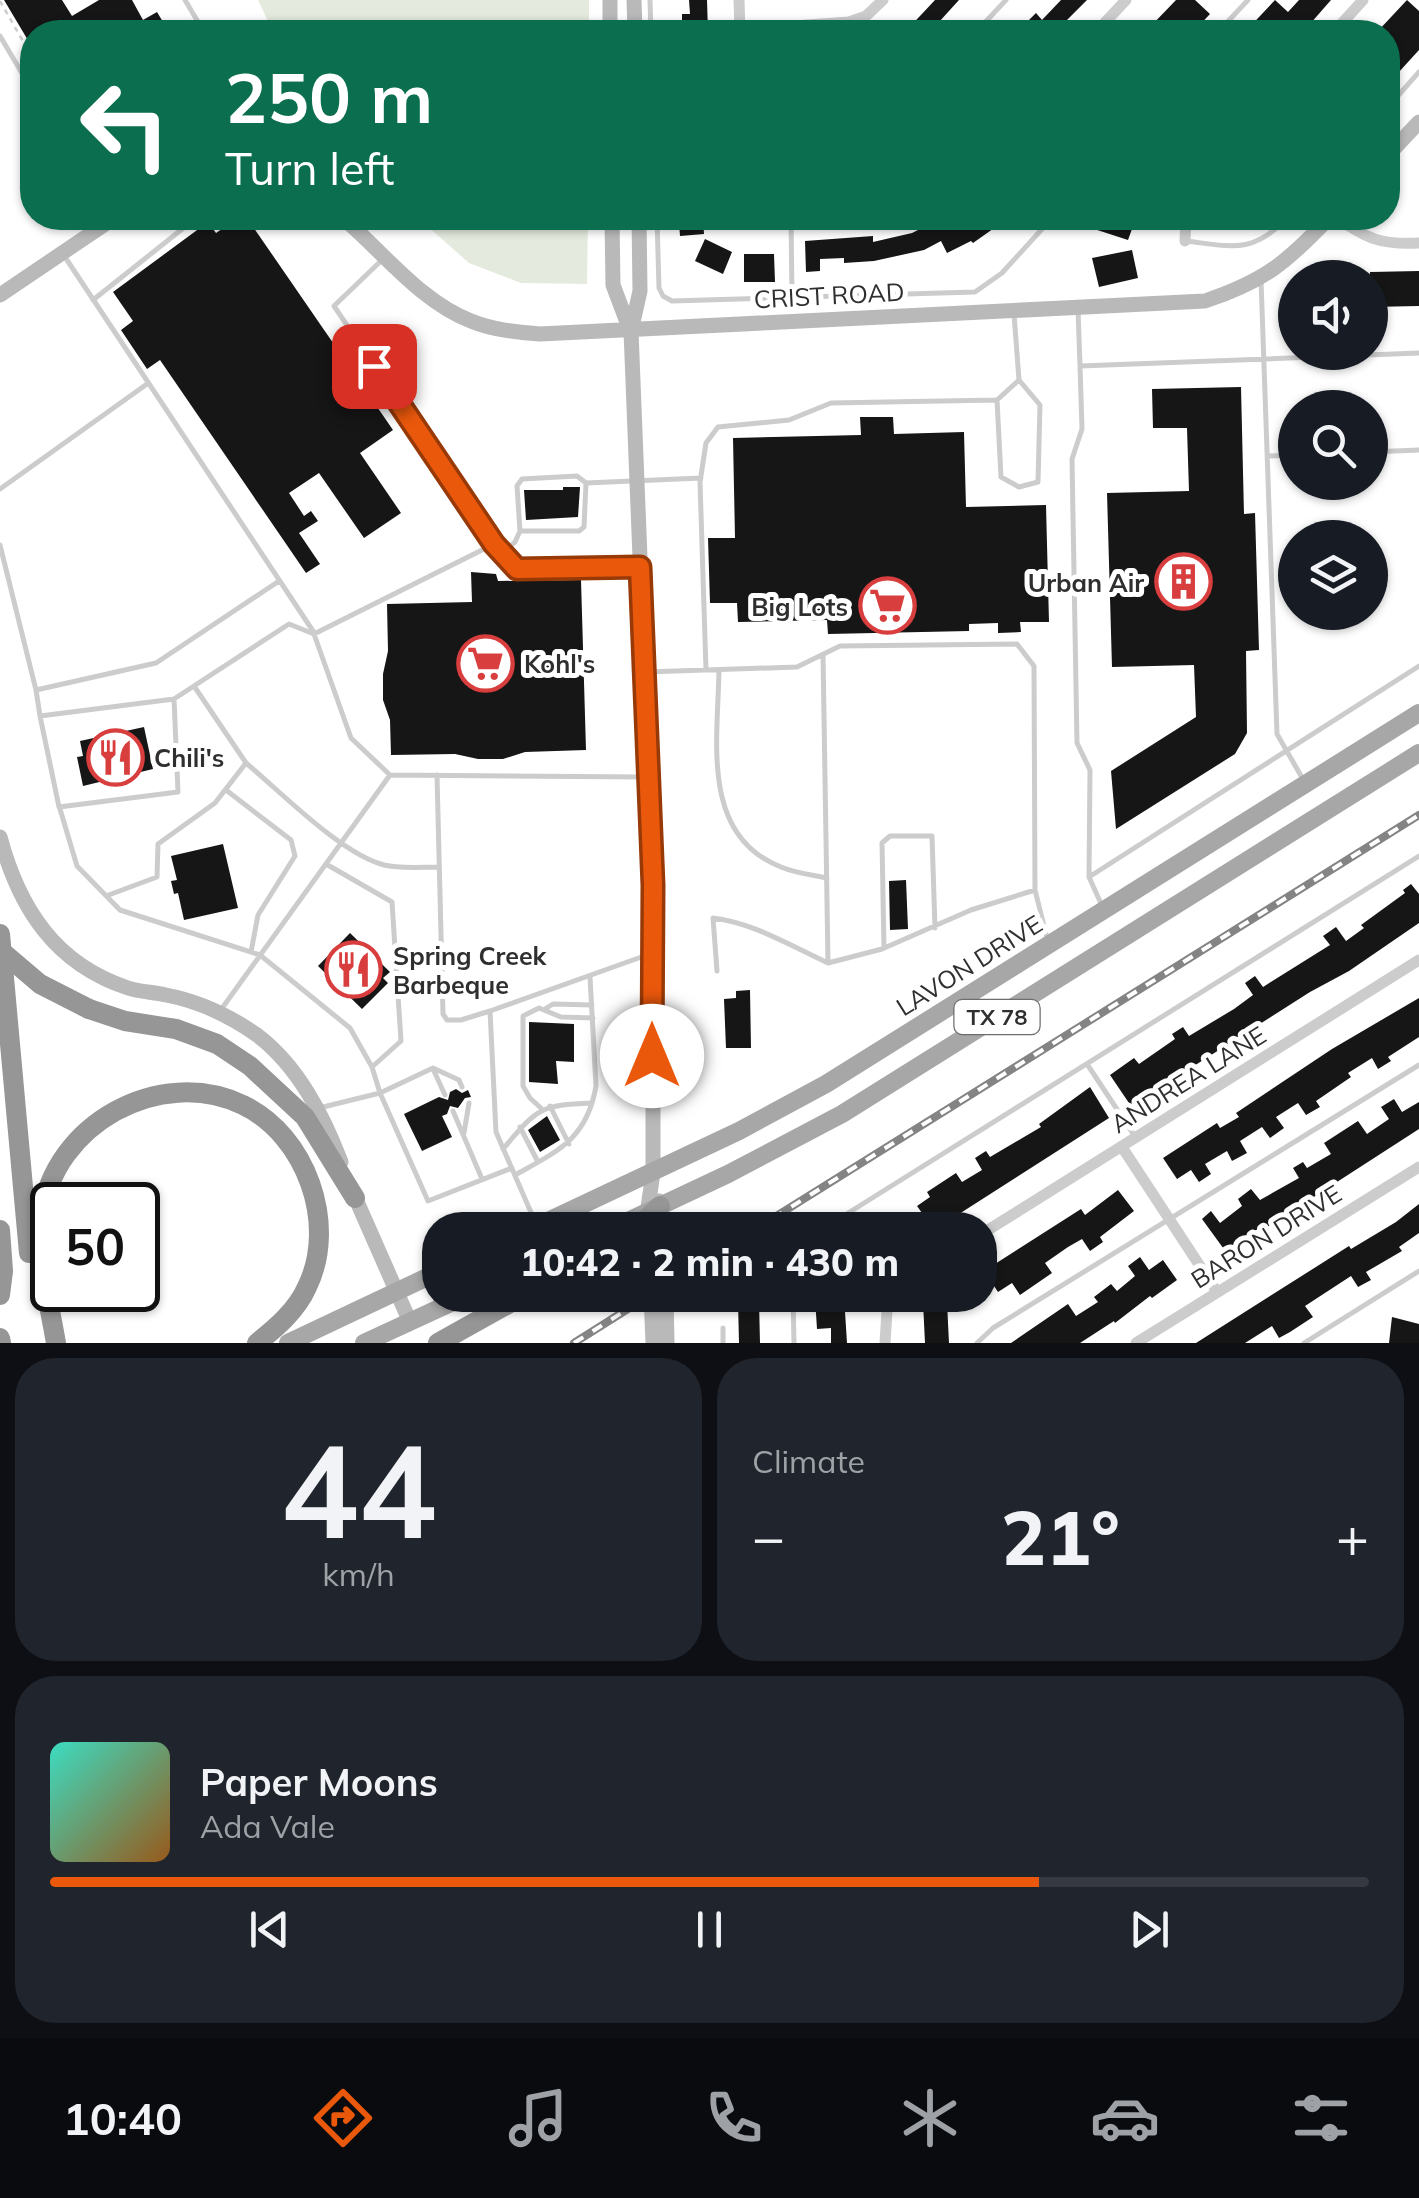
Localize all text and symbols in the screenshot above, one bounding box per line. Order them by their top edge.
text: 250 m [225,53,433,141]
icon: left [60,60,190,190]
text: Turn left [225,140,394,196]
map controls [1278,260,1388,630]
button: sound [1278,260,1388,370]
street label: CRIST ROAD [753,276,905,314]
pin [332,324,417,409]
icon: arrive [347,339,402,394]
button: search [1278,390,1388,500]
button: layers [1278,520,1388,630]
building icon: Urban Air [1153,552,1213,612]
place label: Urban Air [1028,567,1144,598]
supermarket icon: Big Lots [857,576,917,636]
place label: Big Lots [751,591,848,622]
supermarket icon: Kohl's [455,633,515,693]
place label: Kohl's [524,648,595,679]
restaurant icon: Chili's [85,727,145,787]
place label: Chili's [154,742,224,773]
street label: LAVON DRIVE [890,908,1048,1022]
restaurant icon: Spring Creek Barbeque [324,939,384,999]
place label: Spring Creek Barbeque [393,940,548,1000]
road number: TX 78 [954,1000,1040,1034]
position arrow [600,1004,704,1108]
street label: ANDREA LANE [1105,1019,1271,1139]
street label: BARON DRIVE [1185,1177,1347,1295]
speed limit sign: 50 [30,1182,160,1312]
text: 10:42 · 2 min · 430 m [520,1238,899,1286]
text: 44 [280,1407,437,1571]
text: Climate [752,1441,865,1481]
text: 21° [1001,1490,1120,1584]
text: − [752,1502,785,1571]
text: + [1336,1502,1369,1571]
text: km/h [322,1554,395,1594]
text: Paper Moons [200,1758,438,1806]
text: Ada Vale [200,1806,335,1846]
icon: previous [242,1902,297,1957]
icon: pause [682,1902,737,1957]
icon: next [1122,1902,1177,1957]
icon: directions [308,2083,378,2153]
icon: music [503,2083,573,2153]
icon: phone [699,2083,769,2153]
icon: climate [895,2083,965,2153]
icon: car [1090,2083,1160,2153]
icon: filters [1286,2083,1356,2153]
text: 10:40 [63,2090,182,2146]

